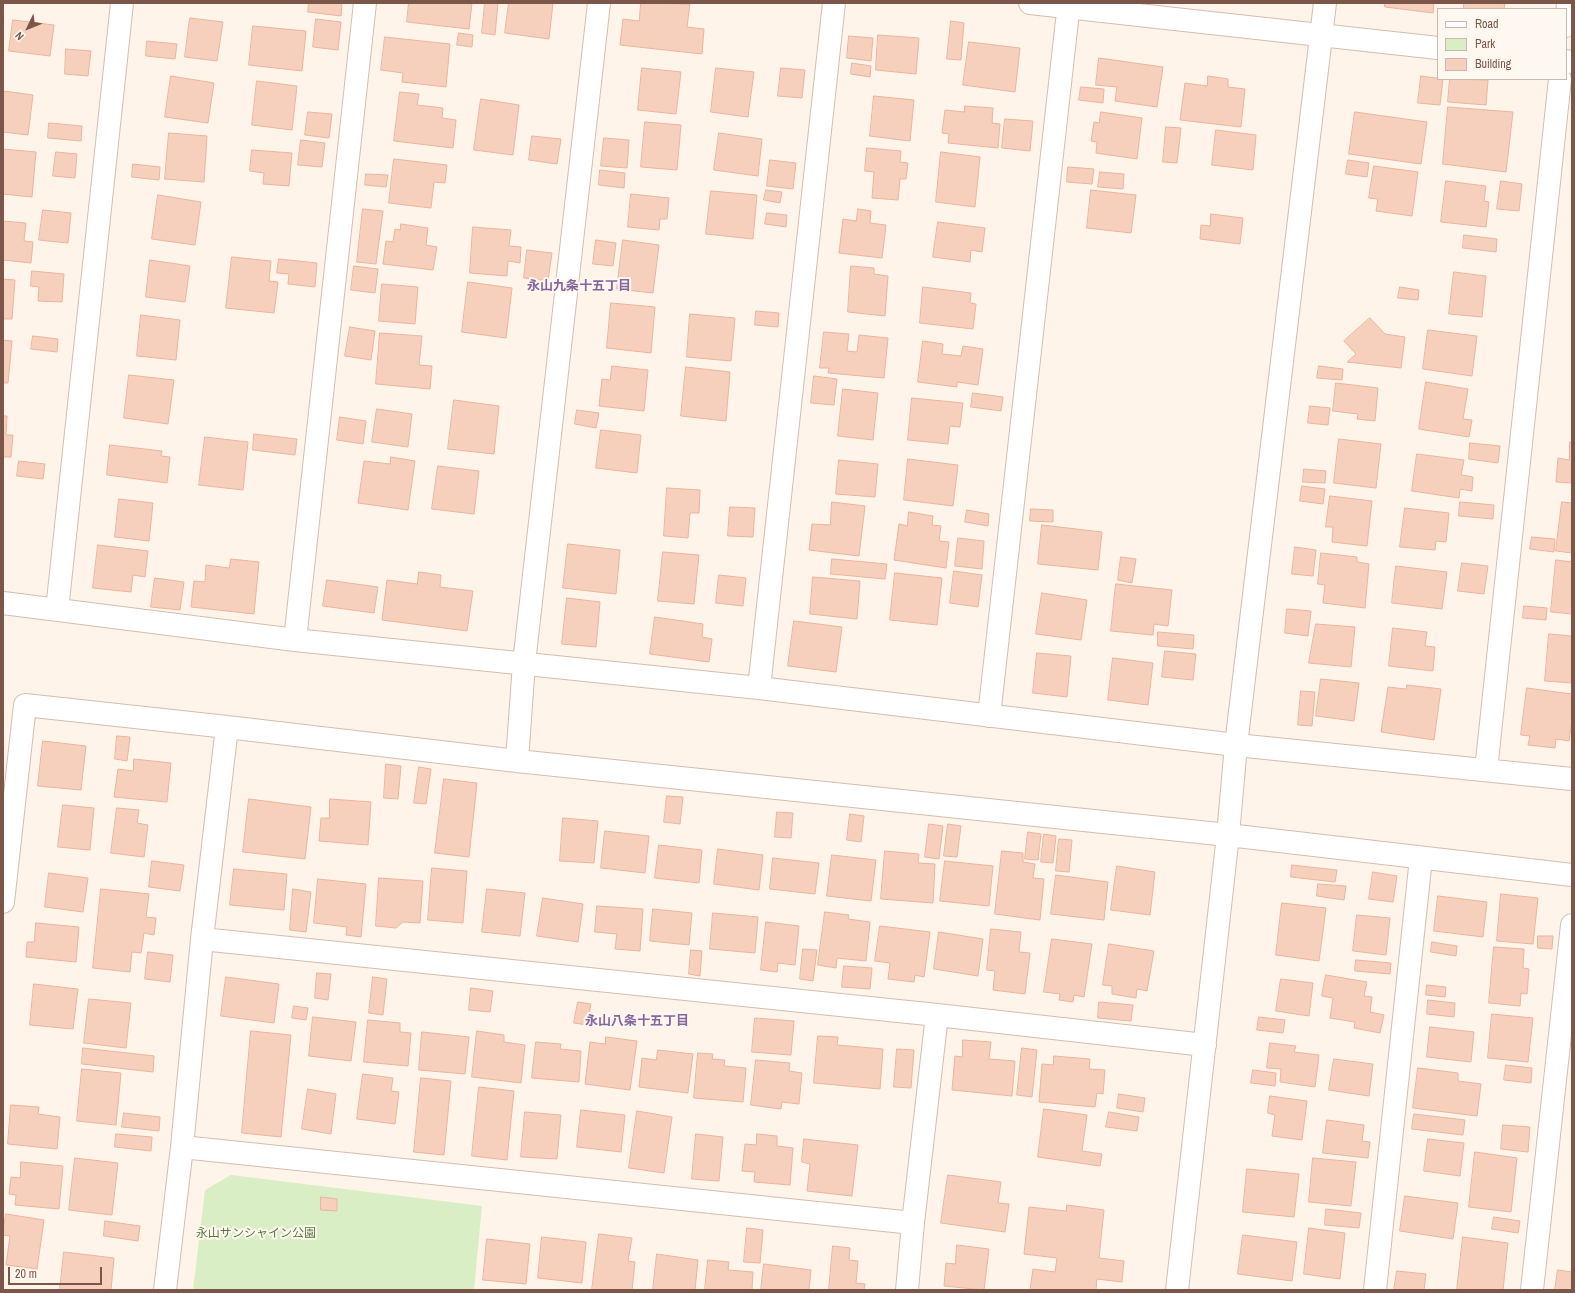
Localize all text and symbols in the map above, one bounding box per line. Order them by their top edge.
north arrow [8,8,48,48]
legend [1437,8,1567,80]
text: Road [1475,16,1499,32]
text: N [12,29,27,43]
text: Park [1475,36,1495,52]
text: Building [1475,56,1511,72]
district label: 永山九条十五丁目 [527,279,631,295]
district label: 永山八条十五丁目 [585,1014,689,1030]
park label: 永山サンシャイン公園 [196,1227,316,1241]
scale bar [10,1259,104,1285]
text: 20 m [15,1266,37,1282]

